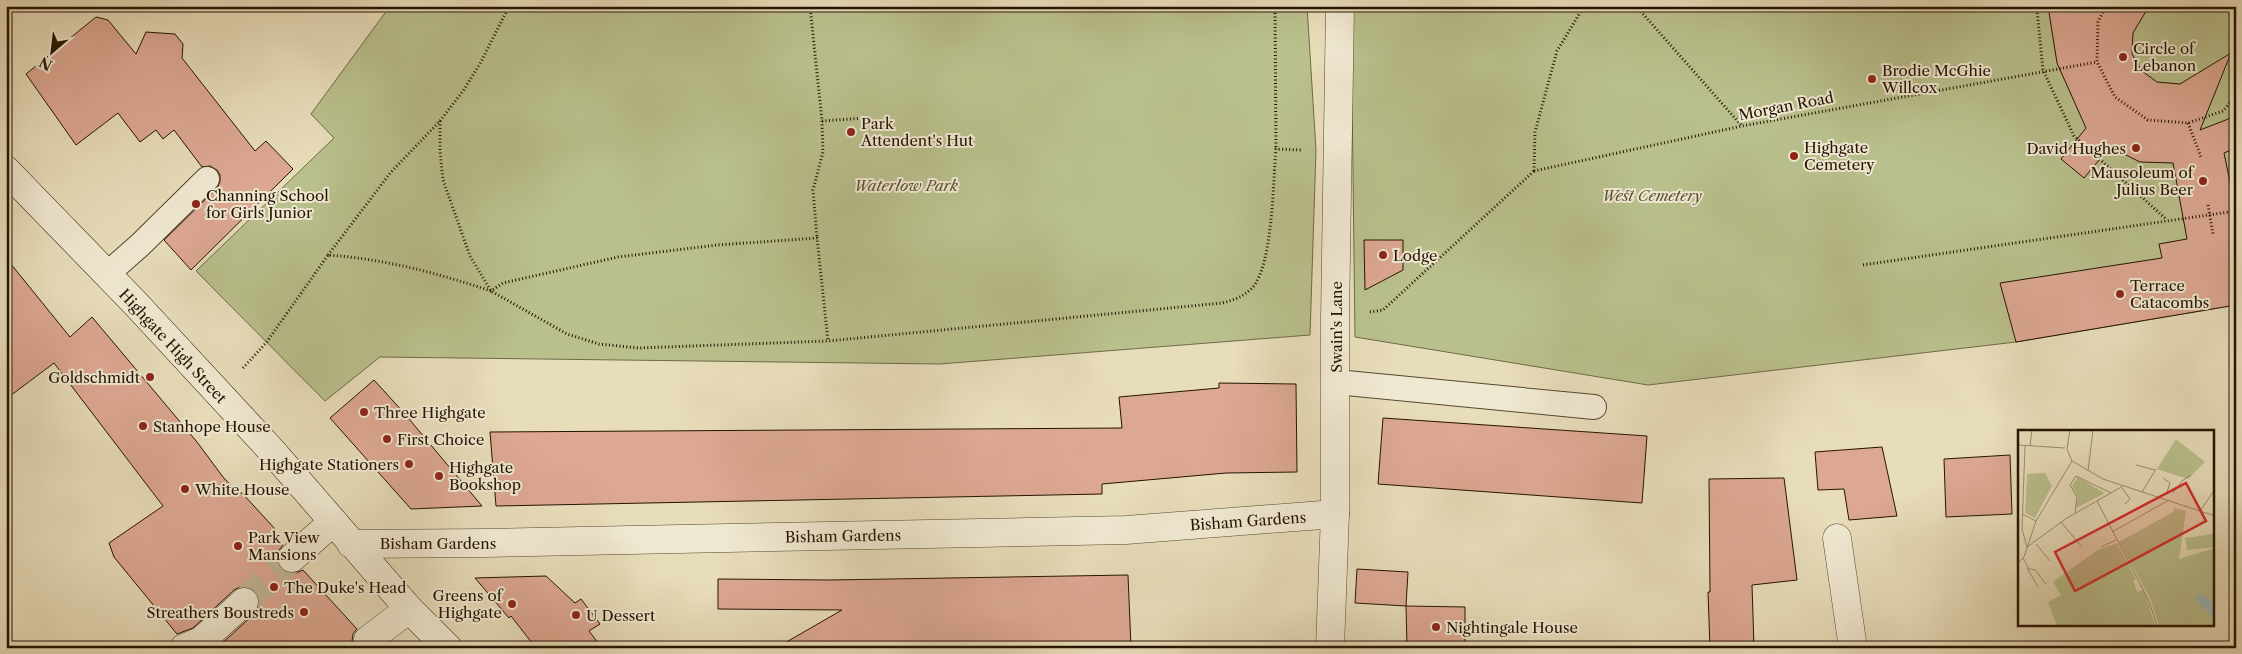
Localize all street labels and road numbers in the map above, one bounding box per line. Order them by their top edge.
street label: Morgan Road [1737,87,1835,125]
street label: Swain's Lane [1327,281,1346,373]
street label: Highgate High Street [115,285,231,408]
street label: Bisham Gardens [1189,507,1307,535]
street label: Bisham Gardens [785,525,901,547]
street label: Bisham Gardens [380,534,496,553]

